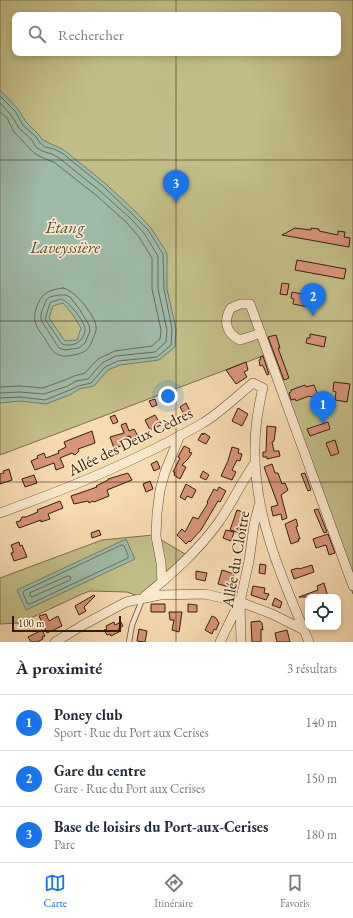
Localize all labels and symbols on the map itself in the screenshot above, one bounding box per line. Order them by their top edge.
pin: 3 [163,170,189,203]
water label: Étang Laveyssière [29,216,100,258]
pin: 2 [300,283,326,316]
your location [158,386,178,406]
pin: 1 [310,391,336,424]
street label: Allée des Deux Cèdres [64,402,196,481]
street label: Allée du Cloître [216,509,254,610]
scale bar [12,614,121,633]

